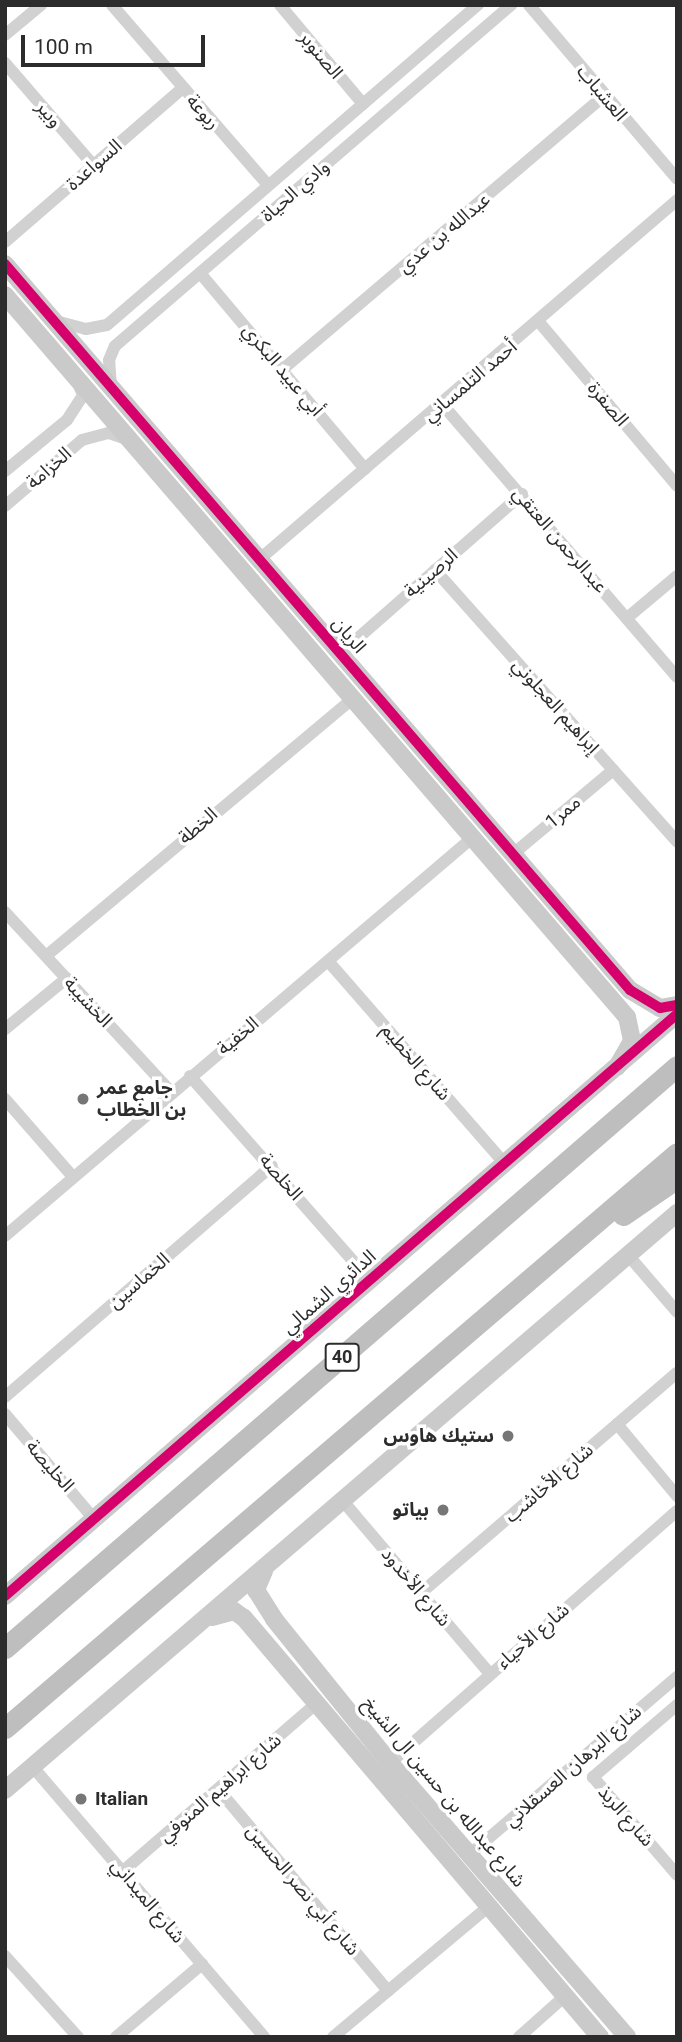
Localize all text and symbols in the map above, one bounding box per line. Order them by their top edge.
scale bar [24,21,208,65]
street label: الصنوبر [294,26,348,84]
text: 100 m [34,35,93,59]
street label: العشباب [572,60,632,126]
street label: ربوعة [182,90,224,134]
street label: وبير [31,96,67,132]
street label: السواعدة [61,135,127,195]
street label: وادي الحياة [256,155,334,227]
street label: عبدالله بن عدي [393,188,495,278]
street label: أبي عبيد البكري [238,319,328,421]
street label: أحمد التلمساني [418,335,522,427]
street label: الصفرة [583,377,633,431]
street label: الخزامة [22,442,76,494]
street label: عبدالرحمن العتقي [508,482,612,598]
street label: الرصينية [400,544,462,602]
street label: الريان [327,612,371,658]
street label: إبراهيم العجلوني [507,654,605,758]
street label: ممر1 [541,791,585,833]
street label: الخطة [174,803,222,849]
street label: الخشيبة [59,972,117,1032]
street label: الخفية [213,1012,263,1060]
street label: شارع الخطيم [376,1019,456,1105]
place label: جامع عمر بن الخطاب [97,1077,186,1121]
marker: جامع عمر بن الخطاب [75,1091,91,1107]
street label: الخلصة [255,1149,307,1205]
street label: الدائري الشمالي [277,1245,381,1339]
street label: الخماسين [104,1248,174,1314]
road number: 40 [324,1342,360,1372]
place label: ستيك هاوس [383,1425,494,1447]
marker: ستيك هاوس [500,1428,516,1444]
street label: الخليصة [21,1435,79,1497]
street label: شارع الأخاشب [500,1438,598,1528]
place label: بياتو [392,1499,429,1521]
marker: بياتو [435,1502,451,1518]
street label: شارع الأخدود [376,1543,456,1631]
street label: شارع الأحياء [492,1598,574,1674]
street label: شارع عبدالله بن حسين ال الشيخ [358,1692,530,1892]
street label: شارع البرهان العسقلاني [500,1700,646,1832]
street label: شارع ابراهيم المنوفي [154,1729,286,1847]
street label: شارع الربذ [593,1781,659,1851]
place label: Italian [95,1788,148,1810]
marker: Italian [73,1791,89,1807]
street label: شارع أبي نصر الحسين [242,1820,364,1960]
street label: شارع الميداني [106,1854,190,1948]

